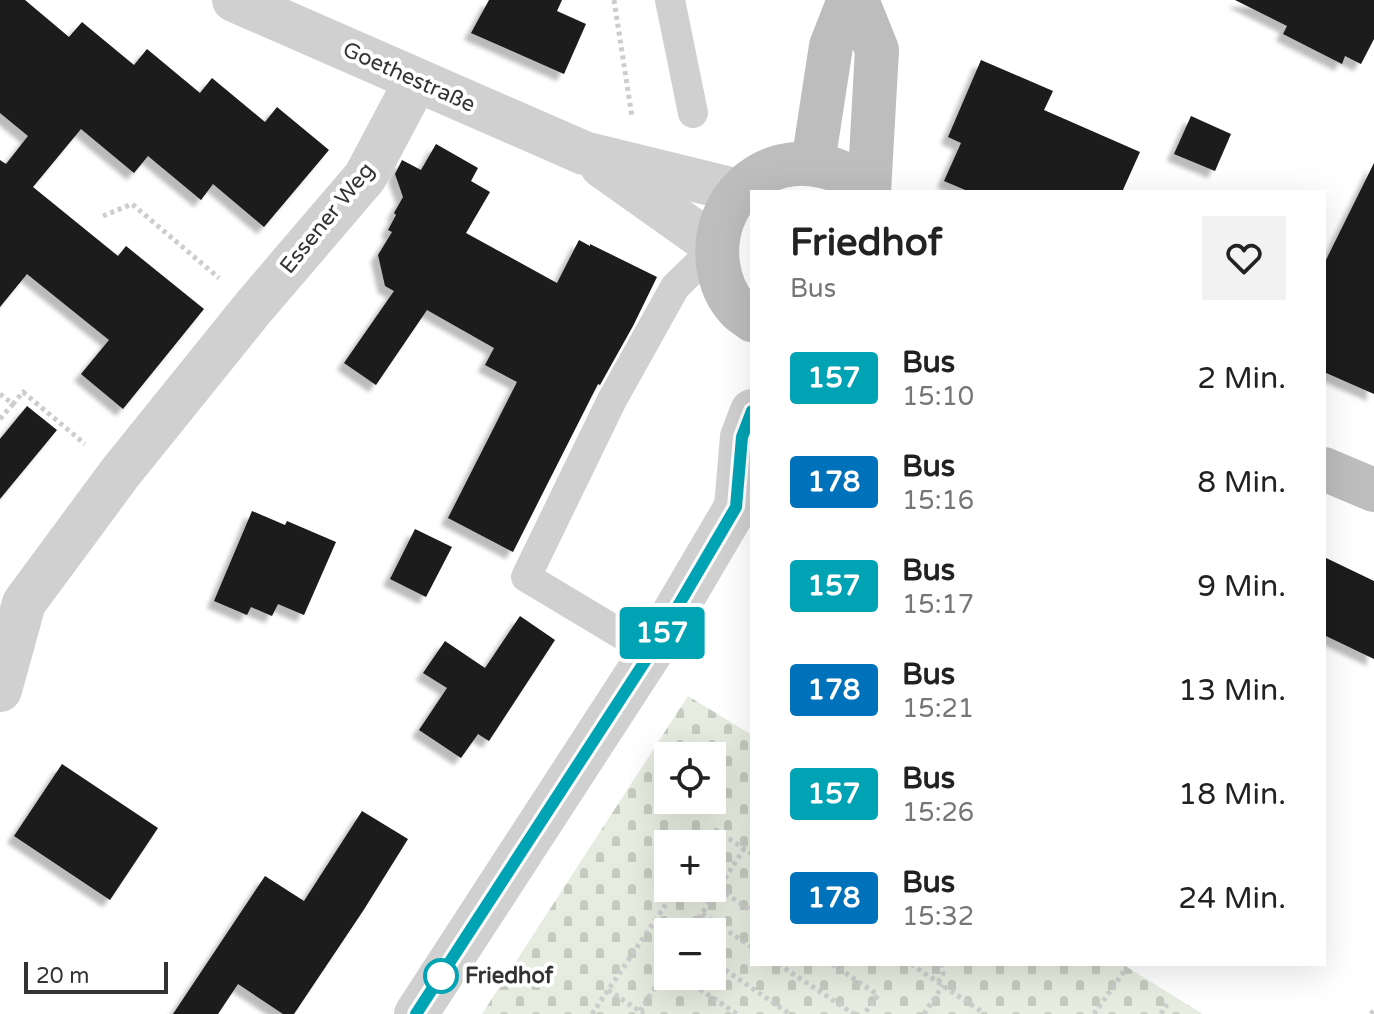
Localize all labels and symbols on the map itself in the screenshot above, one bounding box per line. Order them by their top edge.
street label: Goethestraße [339,36,479,118]
street label: Essener Weg [274,157,380,279]
line badge: 157 [616,607,708,659]
scale bar [24,958,168,994]
marker: Friedhof [424,959,458,993]
place label: Friedhof [465,963,554,989]

